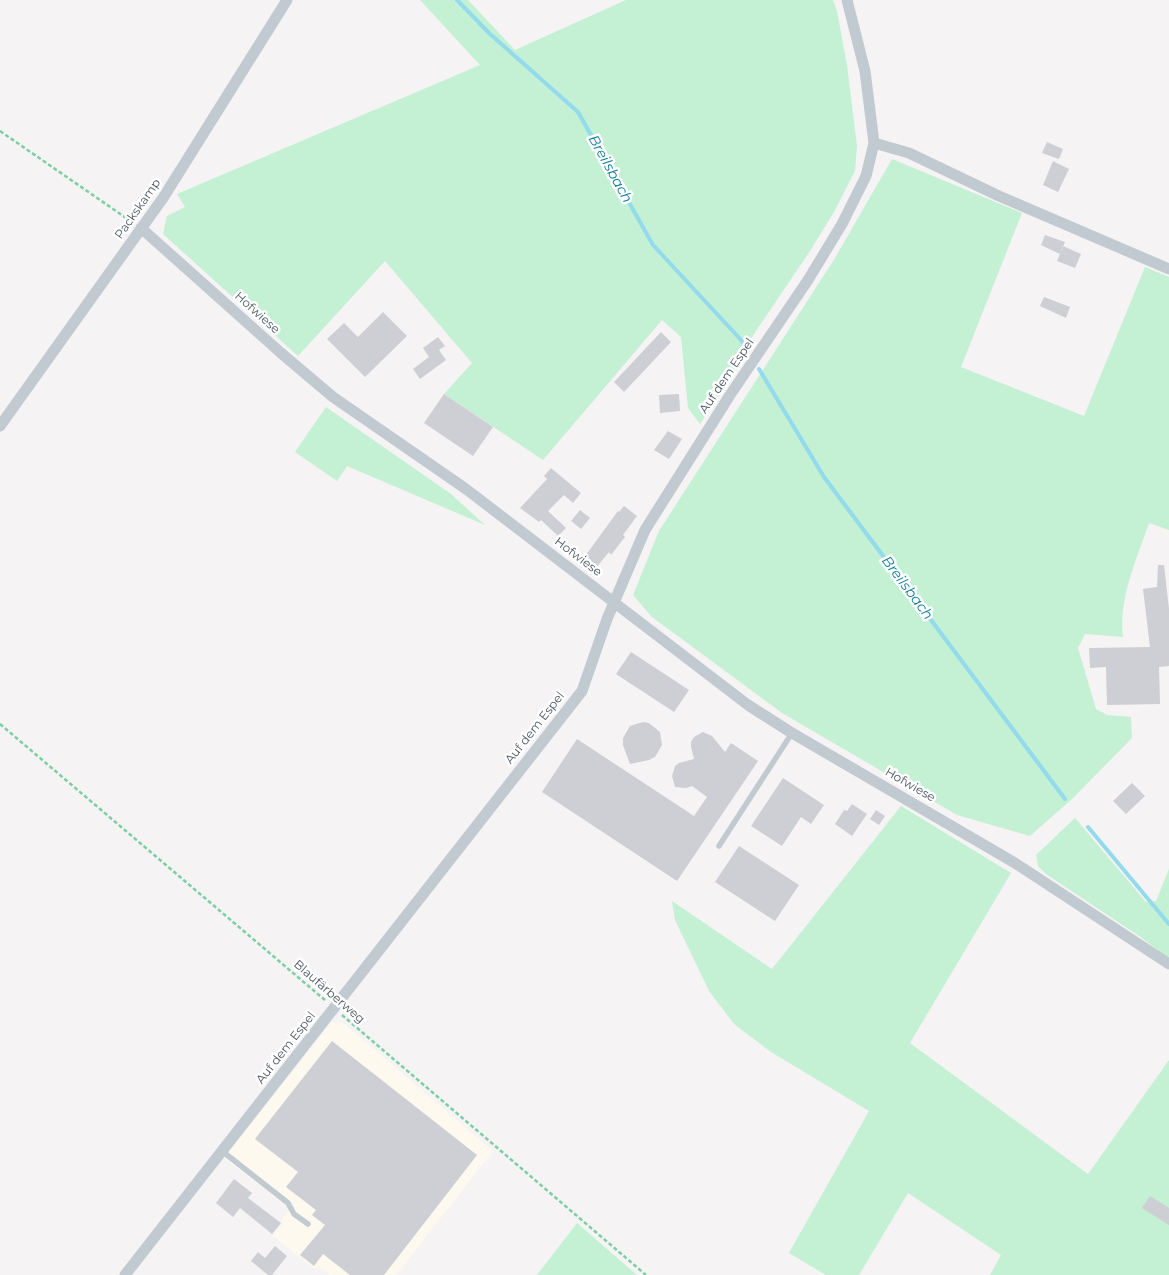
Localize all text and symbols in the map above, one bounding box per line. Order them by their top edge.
water label: Breilsbach [584,132,636,206]
street label: Packskamp [112,176,164,242]
street label: Hofwiese [232,289,282,337]
street label: Auf dem Espel [697,336,757,416]
street label: Hofwiese [551,535,605,579]
water label: Breilsbach [878,553,936,623]
street label: Auf dem Espel [502,689,568,767]
street label: Hofwiese [882,765,938,805]
street label: Blaufärberweg [291,957,367,1027]
street label: Auf dem Espel [253,1009,319,1087]

